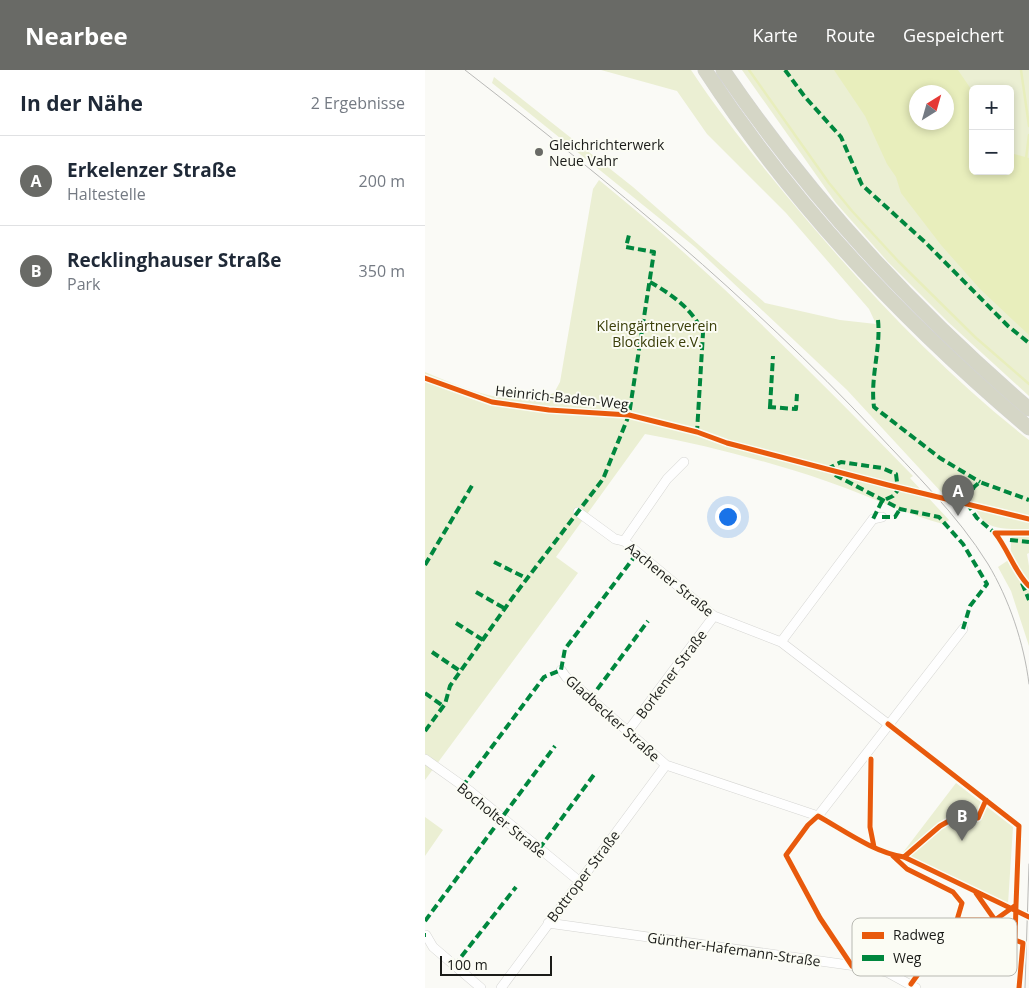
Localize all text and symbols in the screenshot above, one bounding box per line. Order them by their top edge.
text: Nearbee [25,19,128,52]
text: Karte [753,23,798,47]
text: Route [826,23,875,47]
text: Gespeichert [903,23,1004,47]
north arrow [909,85,954,130]
map controls [969,85,1014,175]
button: + [969,85,1014,130]
text: In der Nähe [20,89,143,117]
text: 2 Ergebnisse [311,92,405,114]
button: − [969,130,1014,175]
place label: Gleichrichterwerk Neue Vahr [549,135,665,170]
marker: Gleichrichterwerk Neue Vahr [533,146,545,158]
text: Erkelenzer Straße [67,157,236,183]
text: A [30,170,42,192]
text: 200 m [359,170,405,192]
text: Haltestelle [67,183,146,205]
text: Recklinghauser Straße [67,247,281,273]
text: B [31,260,41,282]
text: 350 m [359,260,405,282]
text: Park [67,273,100,295]
park label: Kleingärtnerverein Blockdiek e.V. [597,316,717,351]
street label: Heinrich-Baden-Weg [494,381,630,413]
pin: A [942,475,974,516]
your location [715,504,741,530]
street label: Aachener Straße [622,538,718,621]
street label: Borkener Straße [631,625,711,722]
street label: Gladbecker Straße [562,671,664,765]
street label: Bocholter Straße [453,778,551,862]
pin: B [946,800,978,841]
street label: Bottroper Straße [542,826,624,926]
legend [852,918,1017,976]
text: Radweg [893,925,945,944]
street label: Günther-Hafemann-Straße [646,927,822,971]
text: Weg [893,948,922,967]
scale bar [440,953,553,976]
text: 100 m [447,955,488,974]

